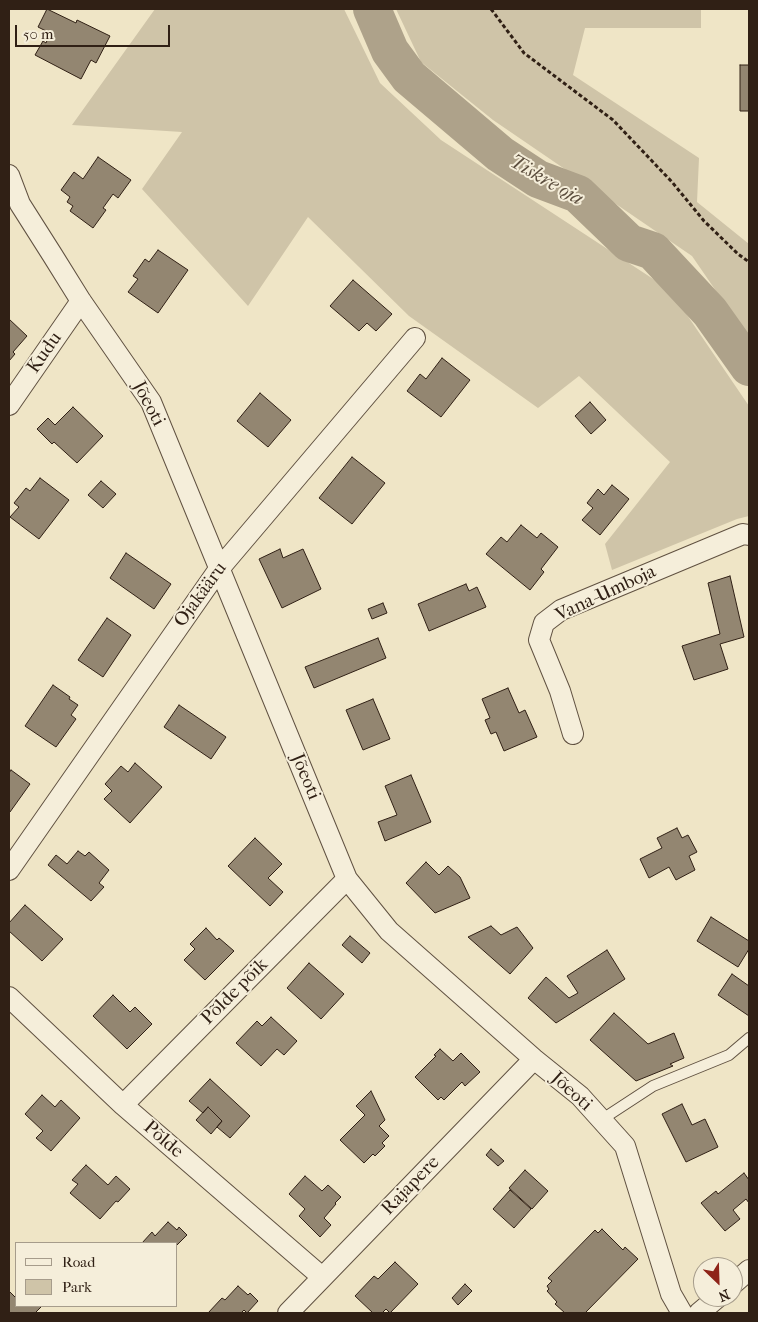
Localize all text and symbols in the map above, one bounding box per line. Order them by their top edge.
scale bar [18,15,172,47]
text: 50 m [23,25,53,43]
water label: Tiskre oja [505,150,587,212]
street label: Kudu [23,328,67,378]
street label: Jõeoti [127,378,169,430]
street label: Ojakääru [170,558,232,632]
street label: Vana-Umboja [552,561,660,627]
street label: Jõeoti [285,751,325,803]
street label: Põlde põik [197,954,273,1030]
street label: Jõeoti [546,1068,596,1116]
street label: Põlde [138,1116,188,1164]
street label: Rajapere [377,1152,445,1220]
legend [15,1242,178,1307]
text: Road [62,1253,95,1271]
north arrow [693,1257,743,1307]
text: Park [62,1278,92,1296]
text: N [716,1285,732,1305]

